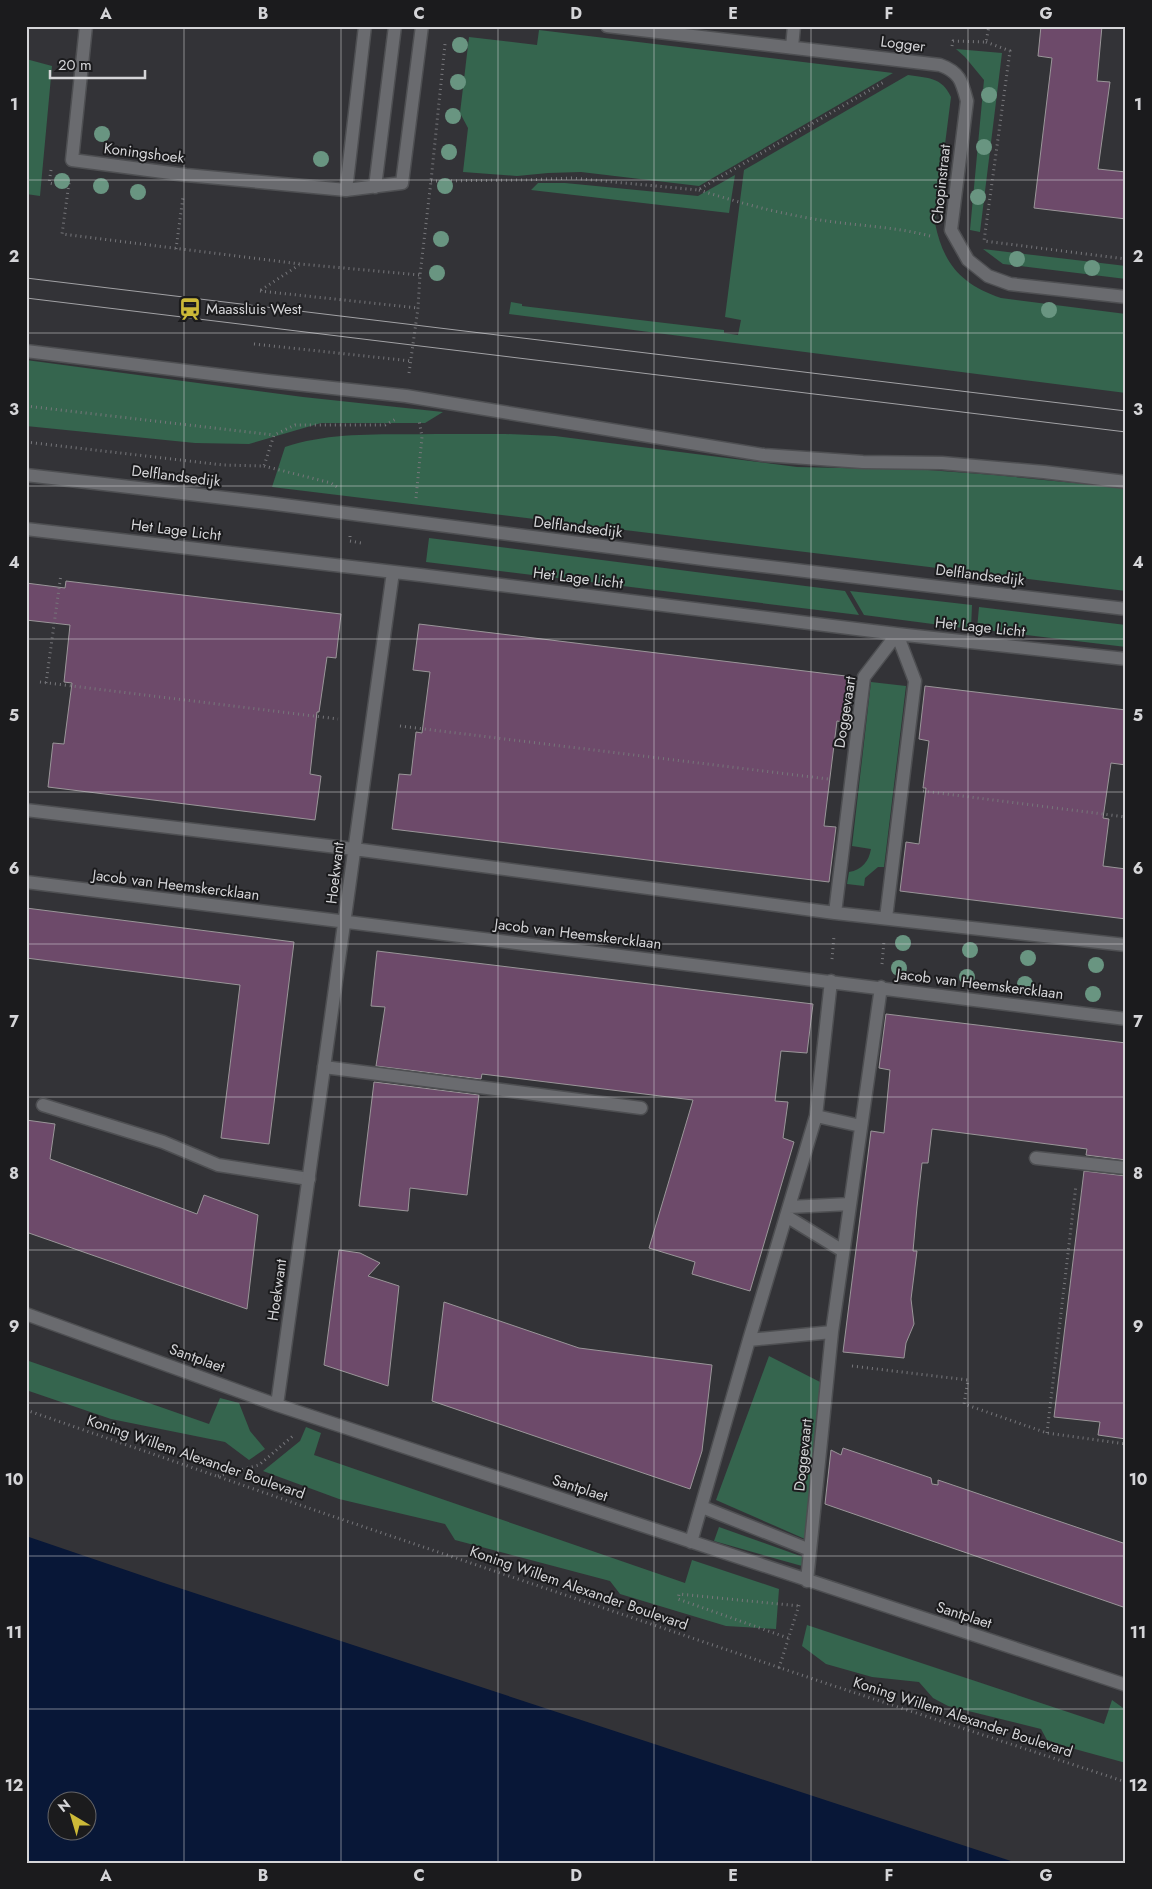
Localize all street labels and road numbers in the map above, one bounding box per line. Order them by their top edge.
street label: Logger [879,30,927,58]
street label: Koningshoek [103,137,186,169]
street label: Chopinstraat [926,143,956,225]
street label: Delflandsedijk [130,460,222,492]
street label: Delflandsedijk [532,511,624,543]
street label: Het Lage Licht [130,514,223,546]
street label: Delflandsedijk [934,559,1026,591]
street label: Het Lage Licht [532,562,625,594]
street label: Het Lage Licht [934,611,1027,643]
street label: Doggevaart [828,674,862,750]
street label: Hoekwant [320,840,350,905]
street label: Jacob van Heemskercklaan [89,864,261,906]
street label: Jacob van Heemskercklaan [491,913,663,955]
street label: Jacob van Heemskercklaan [893,963,1065,1005]
street label: Hoekwant [262,1257,292,1322]
street label: Santplaet [166,1338,228,1378]
street label: Koning Willem Alexander Boulevard [84,1409,308,1505]
street label: Doggevaart [788,1417,818,1492]
street label: Santplaet [549,1469,611,1507]
street label: Koning Willem Alexander Boulevard [467,1540,691,1636]
street label: Santplaet [933,1596,995,1634]
street label: Koning Willem Alexander Boulevard [850,1671,1076,1763]

